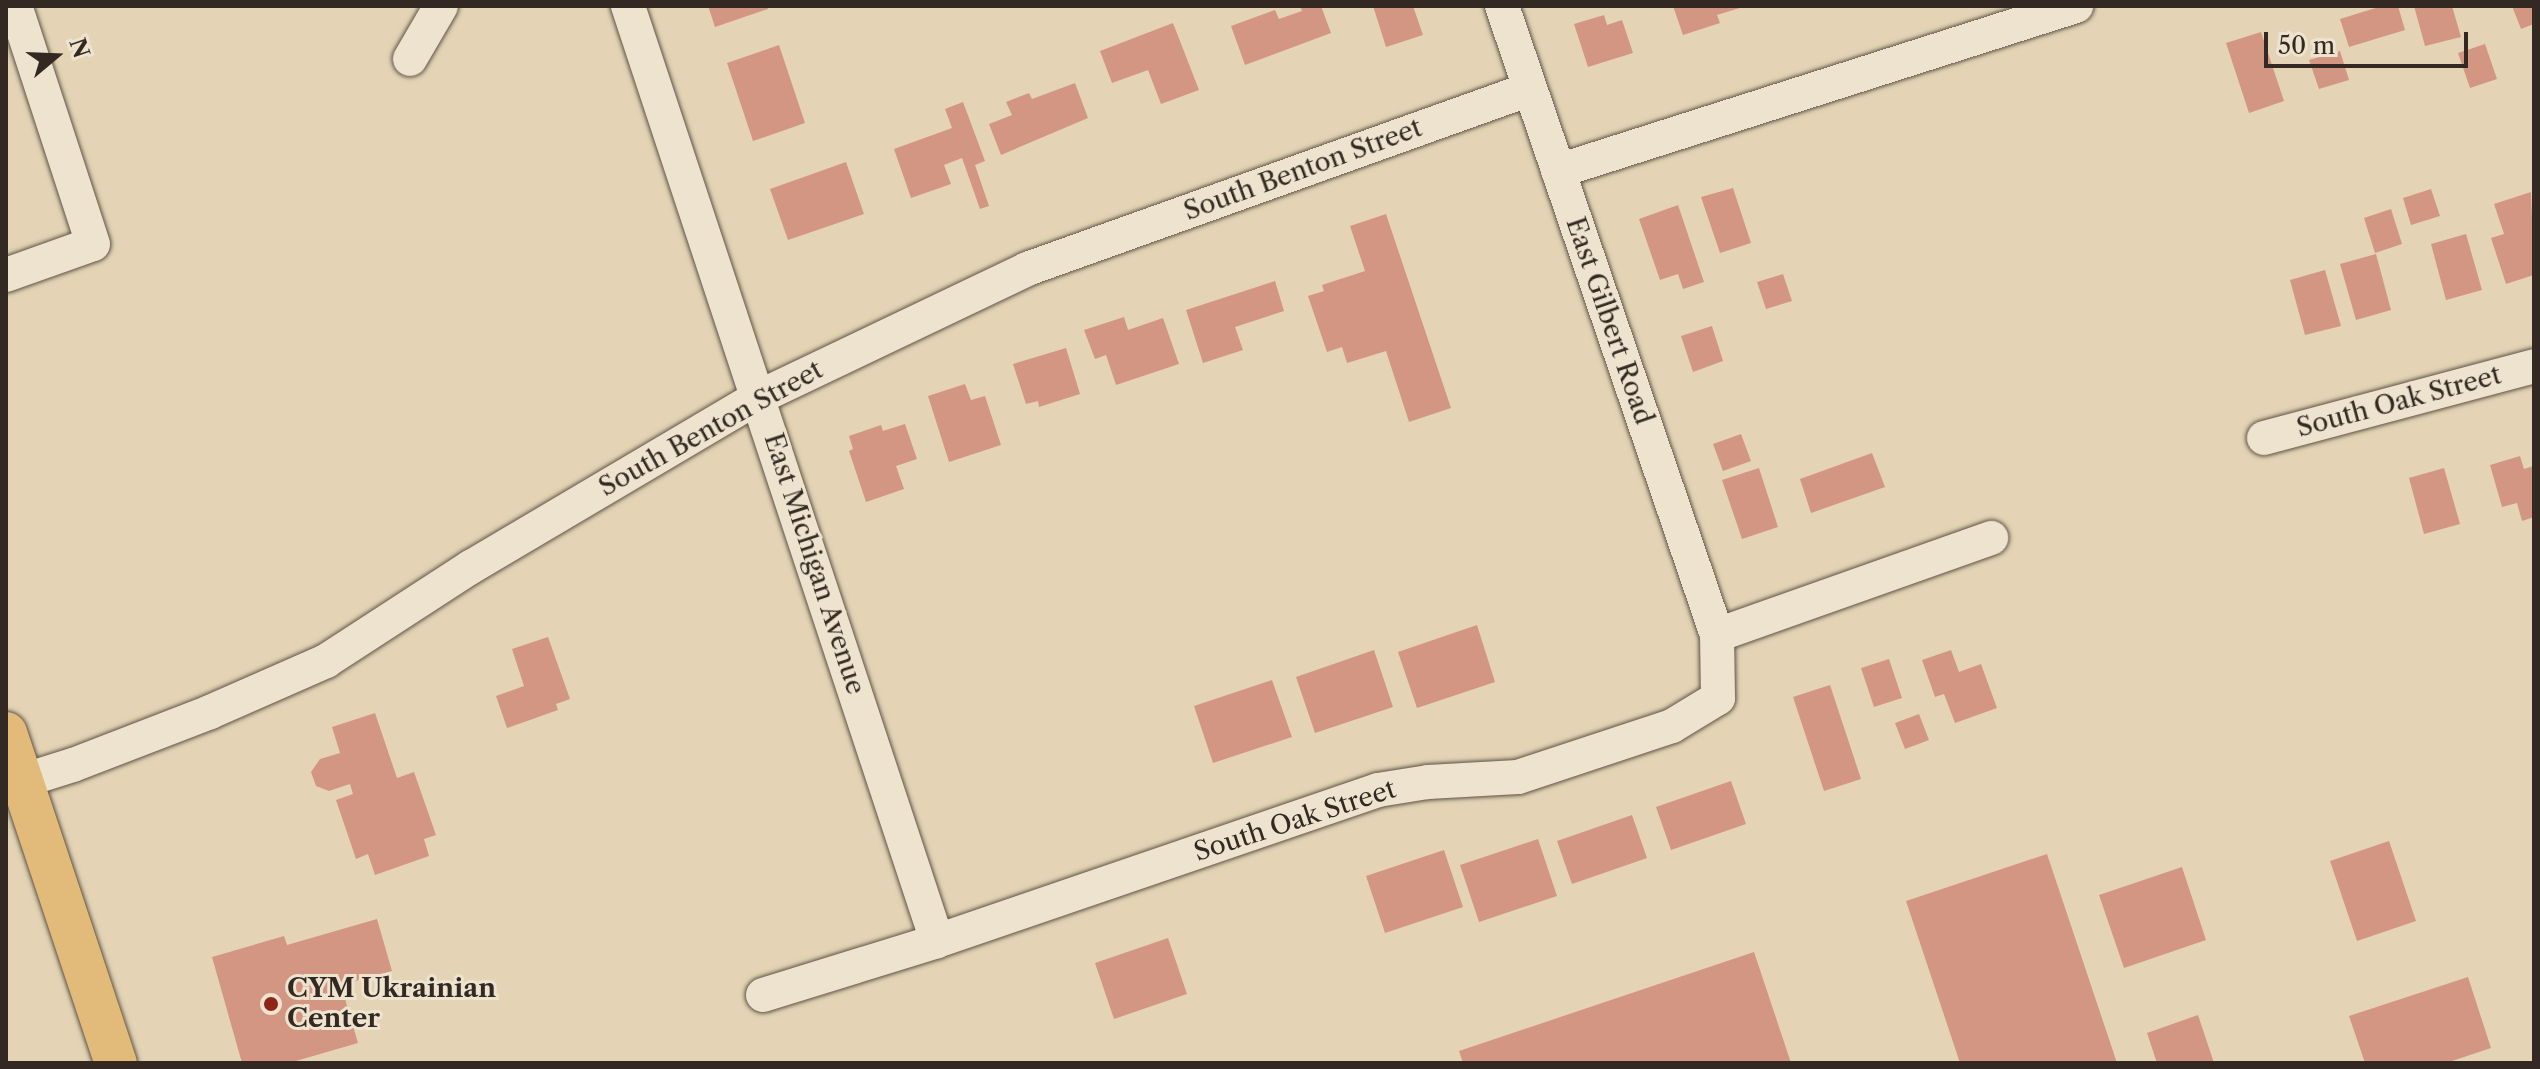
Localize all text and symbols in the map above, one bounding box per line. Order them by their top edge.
north arrow [16,16,96,96]
scale bar [2268,16,2472,66]
text: 50 m [2278,31,2335,60]
text: N [63,35,95,61]
street label: South Benton Street [1180,112,1426,228]
street label: East Gilbert Road [1559,213,1659,429]
street label: South Benton Street [594,355,828,503]
street label: South Oak Street [2293,360,2505,444]
street label: East Michigan Avenue [757,429,871,699]
street label: South Oak Street [1190,774,1400,868]
place label: CYM Ukrainian Center [287,973,496,1034]
marker: CYM Ukrainian Center [262,995,280,1013]

